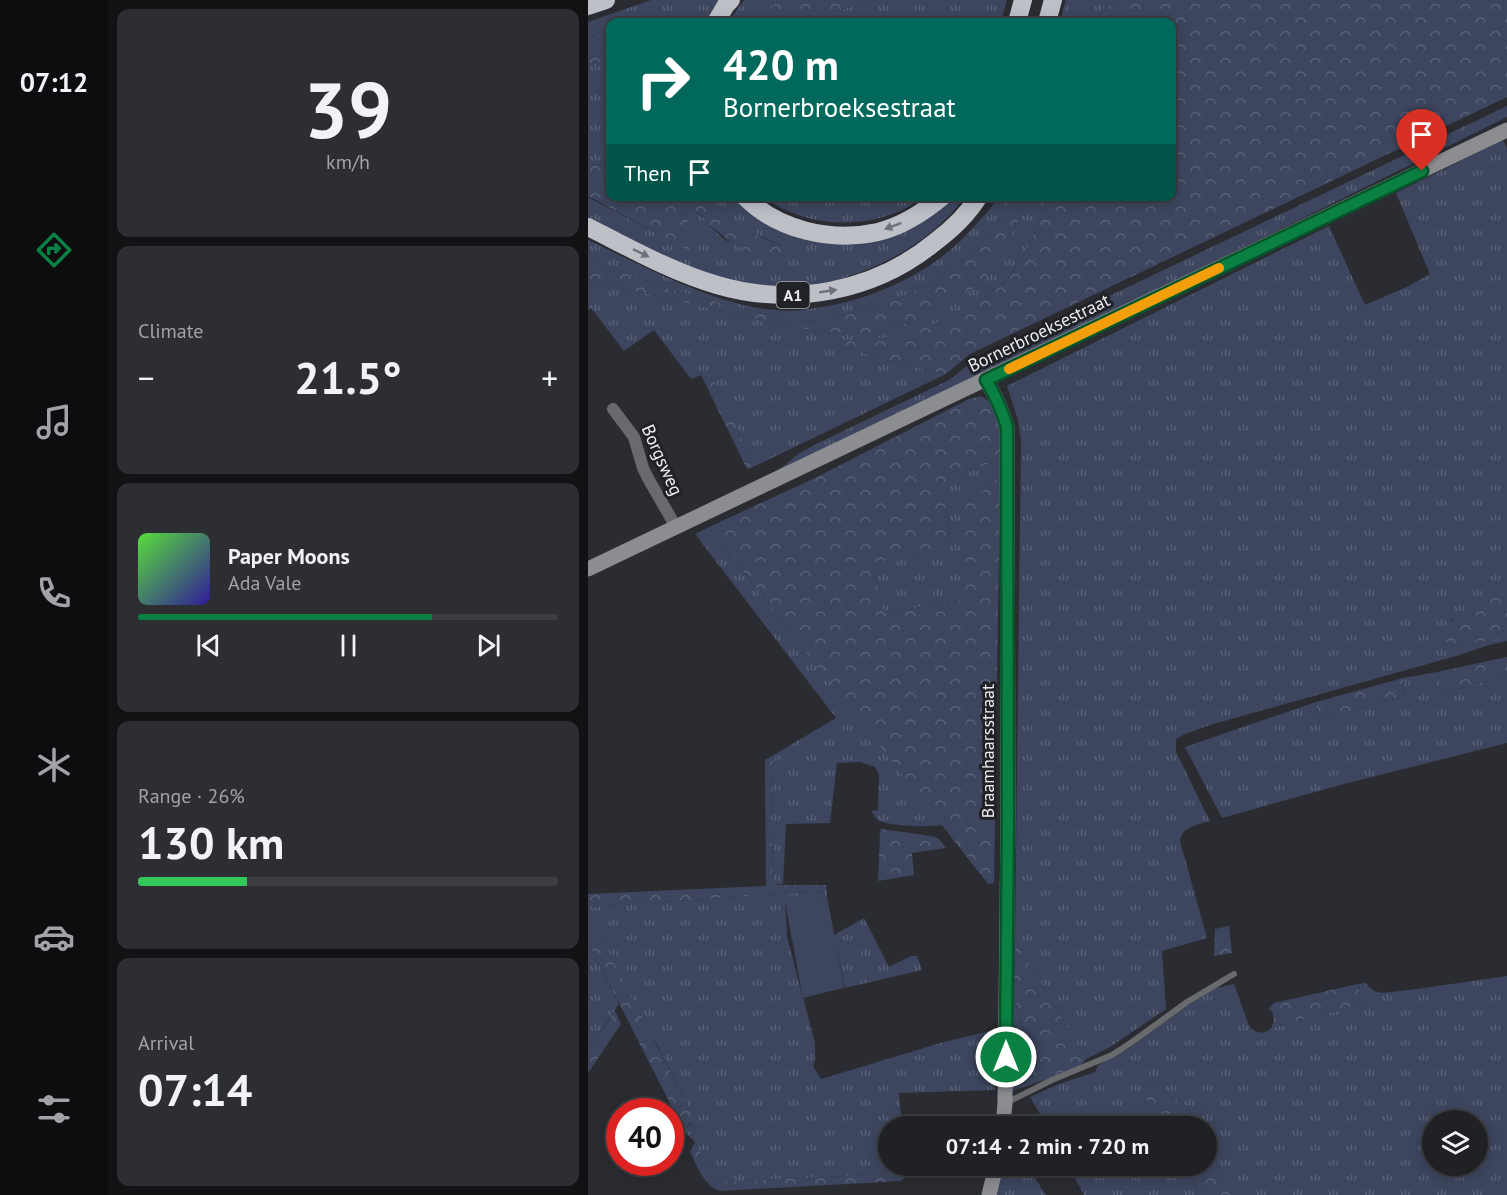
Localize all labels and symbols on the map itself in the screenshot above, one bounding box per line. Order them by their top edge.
pin [1396,109,1447,171]
one-way arrow [884,222,902,232]
one-way arrow [632,248,649,258]
road number: A1 [776,282,810,308]
one-way arrow [818,287,837,296]
street label: Bornerbroeksestraat [964,288,1114,377]
street label: Borgsweg [637,421,688,499]
street label: Braamhaarsstraat [976,684,999,818]
position arrow [974,1025,1038,1089]
speed limit sign: 40 [606,1098,684,1176]

